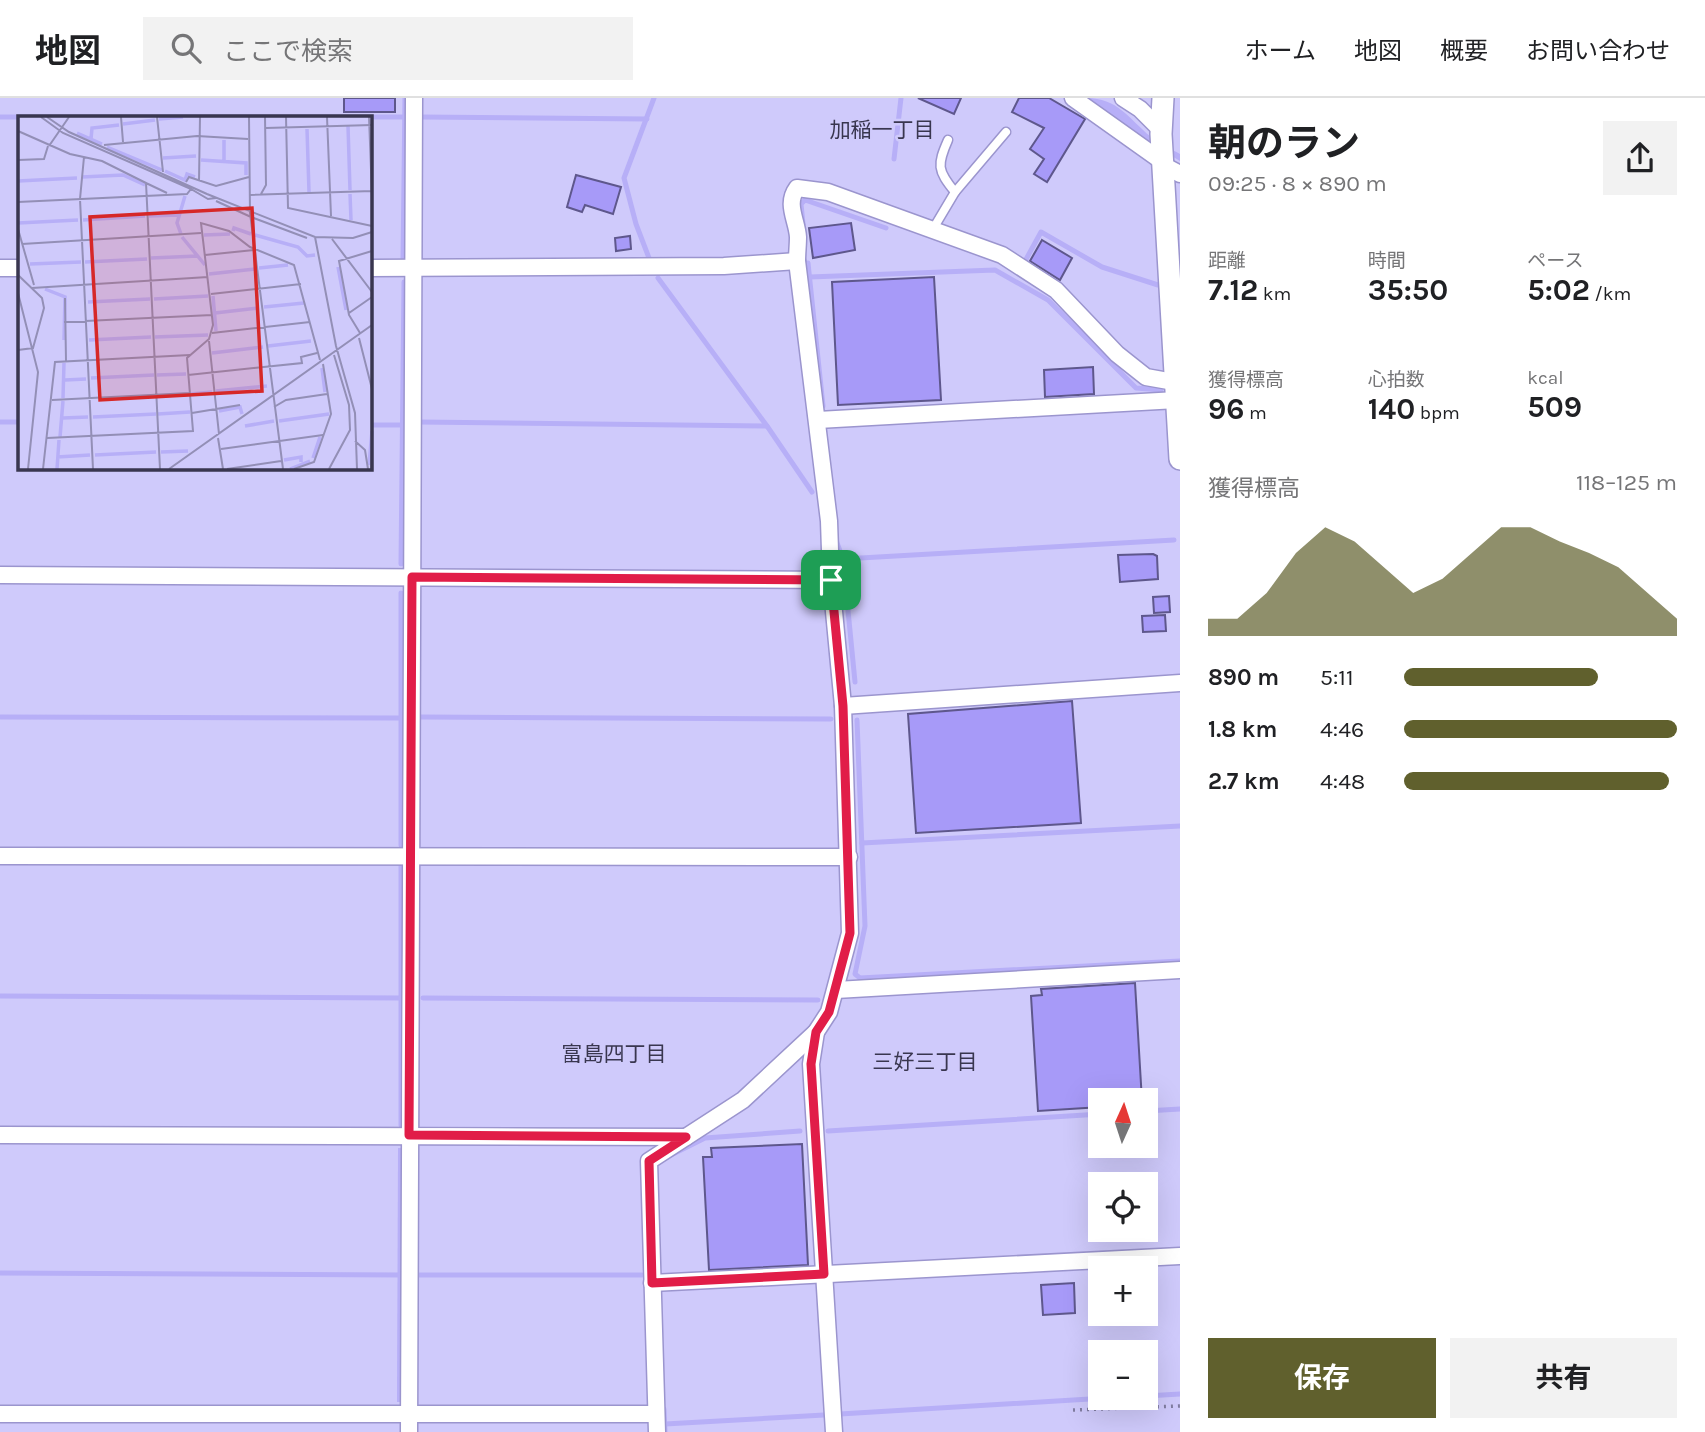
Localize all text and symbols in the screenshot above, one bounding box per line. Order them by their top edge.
search box [143,17,633,80]
icon: search [167,29,205,67]
text: 地図 [35,32,101,70]
text: ここで検索 [223,36,353,67]
text: ホーム [1245,37,1316,65]
text: 地図 [1354,37,1402,65]
text: 概要 [1440,37,1488,65]
text: お問い合わせ [1526,37,1670,65]
inset map [18,116,371,469]
district label: 加稲一丁目 [830,118,935,142]
text: 朝のラン [1208,121,1360,166]
button: share [1603,121,1677,195]
text: 09:25 · 8 × 890 m [1208,170,1387,197]
text: 距離 [1208,250,1246,272]
text: 時間 [1368,250,1406,272]
text: ペース [1527,250,1583,272]
text: 7.12 [1208,272,1258,308]
text: 35:50 [1368,272,1448,308]
text: 5:02 [1527,272,1590,308]
text: km [1258,283,1291,305]
text: /km [1590,283,1631,305]
text: kcal [1527,367,1564,389]
text: 獲得標高 [1208,369,1284,391]
text: 心拍数 [1368,369,1425,391]
text: 509 [1527,389,1582,425]
text: 96 [1208,391,1245,427]
text: 140 [1368,391,1415,427]
text: m [1245,402,1267,424]
text: bpm [1415,402,1460,424]
text: 118–125 m [1576,469,1677,496]
text: 獲得標高 [1208,475,1300,502]
pin [801,550,861,610]
icon: arrive [812,561,850,599]
text: 890 m [1208,664,1279,691]
text: 5:11 [1320,664,1354,691]
text: 1.8 km [1208,716,1277,743]
text: 4:46 [1320,716,1364,743]
text: 2.7 km [1208,768,1280,795]
text: 4:48 [1320,768,1365,795]
district label: 富島四丁目 [562,1042,667,1066]
district label: 三好三丁目 [873,1050,978,1074]
north arrow [1088,1088,1158,1158]
map controls [1088,1088,1158,1410]
button: locate [1088,1172,1158,1242]
button: + [1088,1256,1158,1326]
button: 保存 [1208,1338,1436,1418]
button: 共有 [1450,1338,1677,1418]
button: − [1088,1340,1158,1410]

